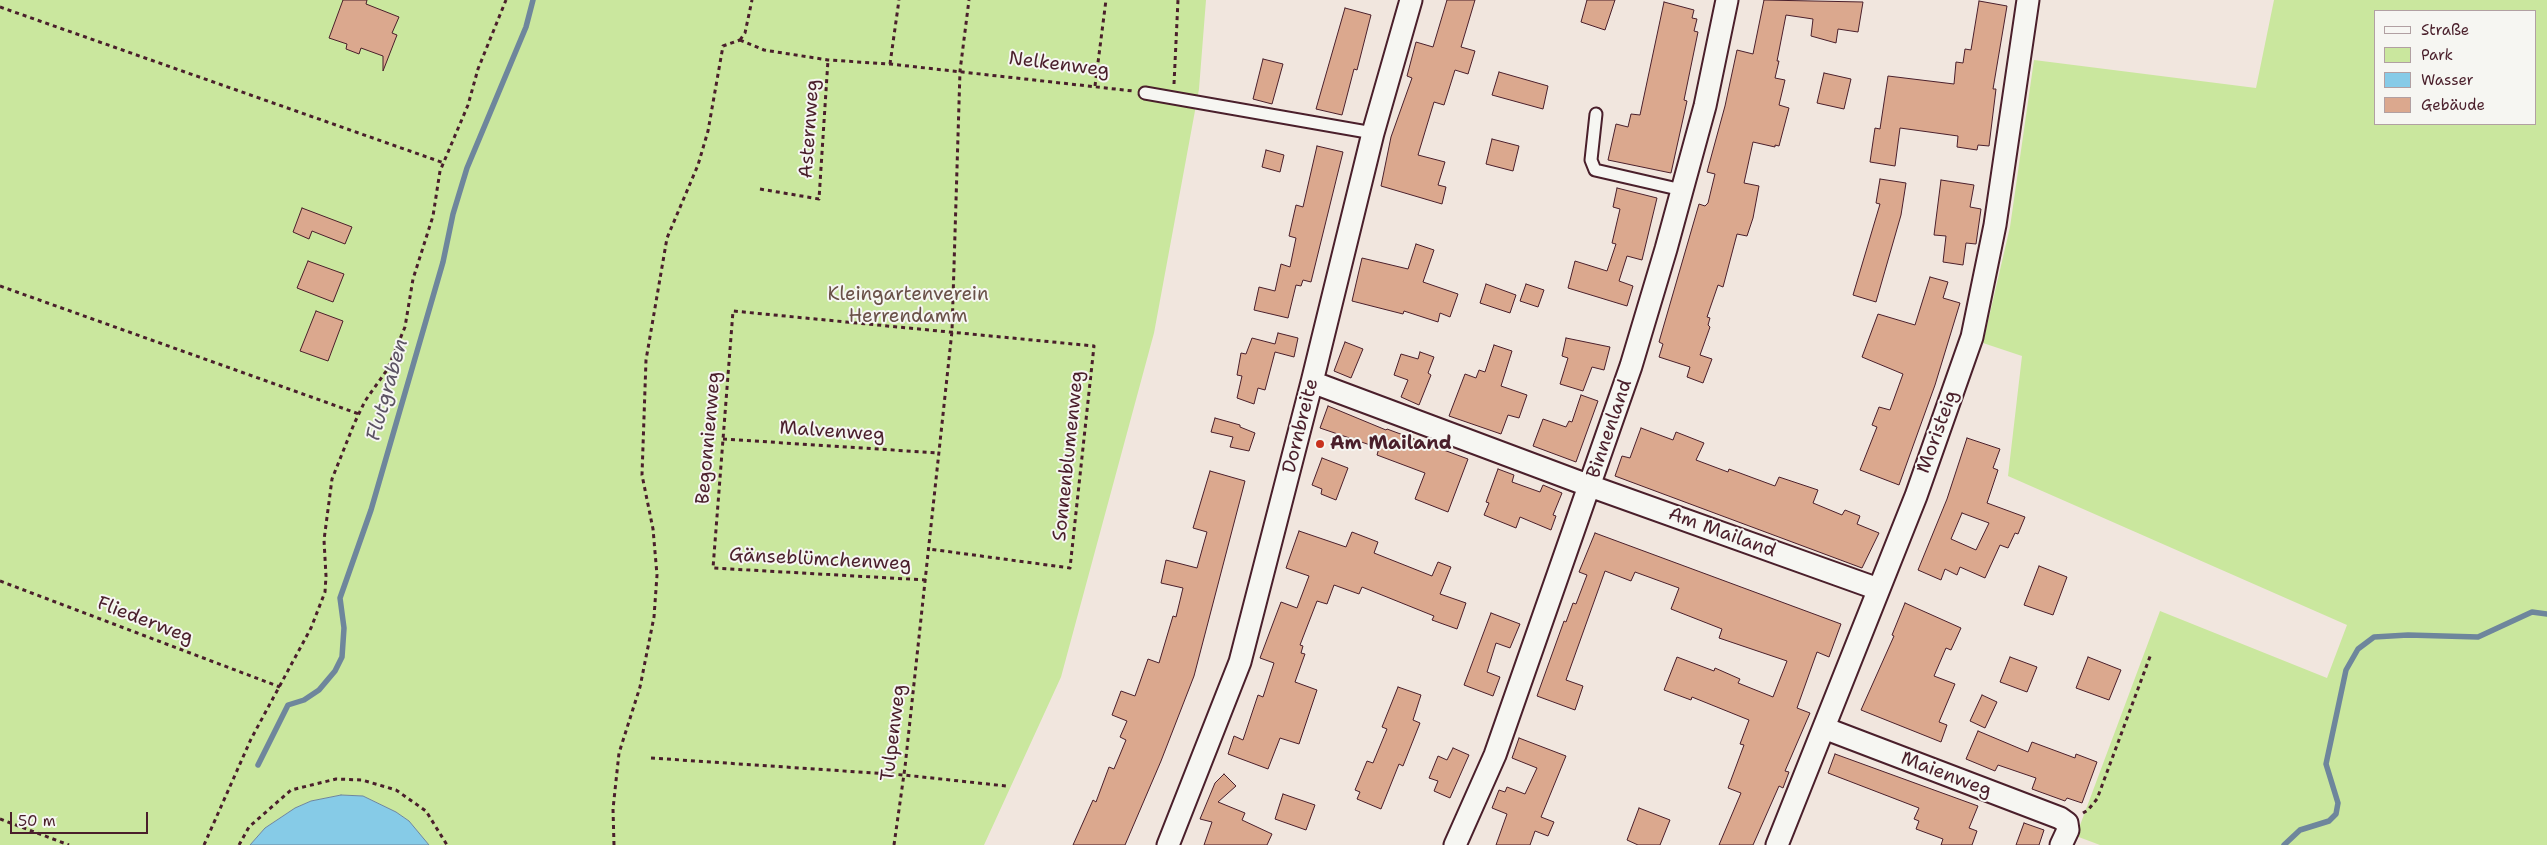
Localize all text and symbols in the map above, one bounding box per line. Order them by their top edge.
legend [2374,10,2537,125]
text: Straße [2421,20,2469,40]
text: Park [2421,45,2453,65]
street label: Nelkenweg [1007,48,1111,82]
text: Wasser [2421,70,2474,90]
street label: Asternweg [795,79,825,179]
text: Gebäude [2421,95,2485,115]
park label: Kleingartenverein Herrendamm [827,284,989,328]
water label: Flutgraben [362,336,414,444]
street label: Sonnenblumenweg [1049,370,1089,542]
street label: Begonnienweg [692,371,726,505]
street label: Dornbreite [1278,376,1324,476]
street label: Binnenland [1582,377,1638,481]
street label: Moristeig [1912,387,1964,477]
street label: Malvenweg [779,417,885,447]
place label: Am Mailand [1330,433,1452,455]
marker: Am Mailand [1314,438,1326,450]
street label: Am Mailand [1665,503,1779,563]
street label: Gänseblümchenweg [728,544,912,576]
street label: Fliederweg [94,592,196,650]
street label: Tulpenweg [877,683,911,783]
street label: Maienweg [1897,747,1995,803]
scale bar [12,802,150,834]
text: 50 m [18,811,56,831]

